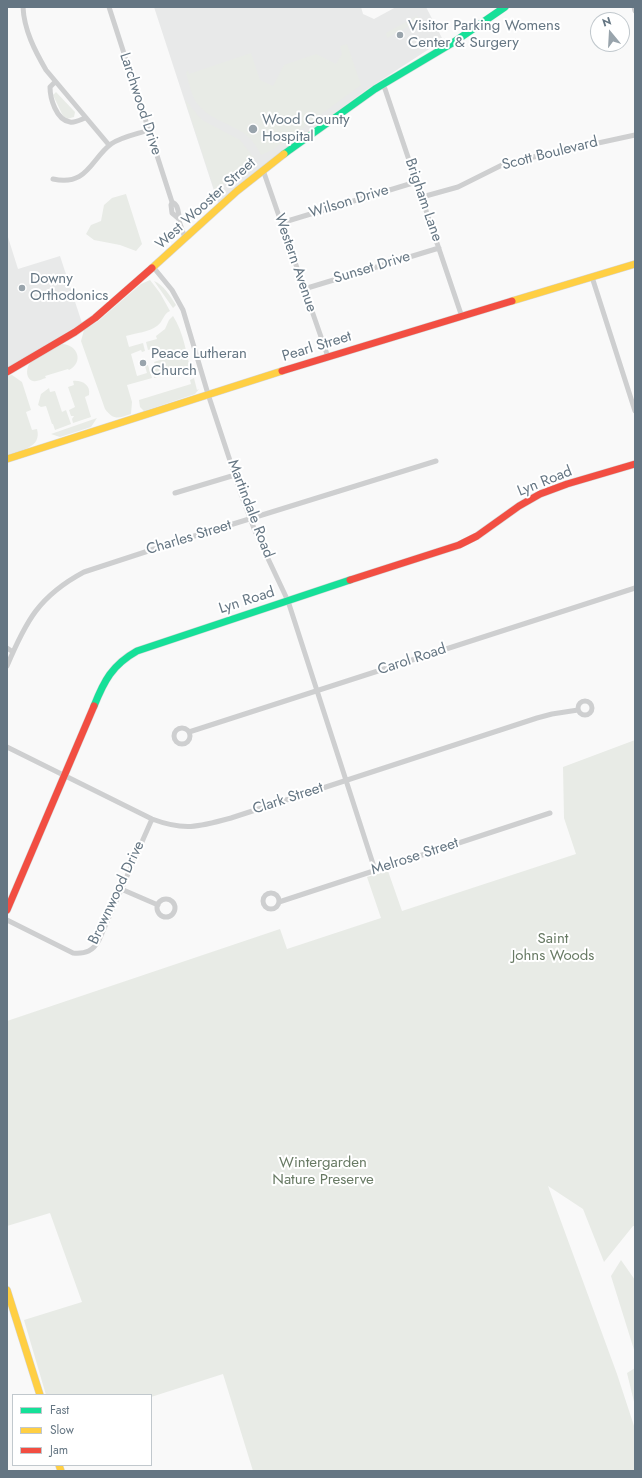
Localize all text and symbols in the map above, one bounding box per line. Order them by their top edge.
north arrow [590,12,630,52]
text: N [600,13,613,30]
place label: Visitor Parking Womens Center & Surgery [408,17,560,52]
marker: Visitor Parking Womens Center & Surgery [395,30,405,40]
street label: Larchwood Drive [115,51,165,157]
place label: Wood County Hospital [262,111,349,146]
marker: Wood County Hospital [247,123,259,135]
street label: Scott Boulevard [500,133,600,175]
street label: West Wooster Street [152,154,260,254]
street label: Brigham Lane [400,156,446,244]
street label: Wilson Drive [307,181,391,223]
street label: Western Avenue [270,211,320,315]
street label: Sunset Drive [332,248,412,288]
place label: Downy Orthodonics [30,270,108,305]
marker: Downy Orthodonics [17,283,27,293]
street label: Pearl Street [280,328,354,366]
place label: Peace Lutheran Church [151,345,247,380]
marker: Peace Lutheran Church [138,358,148,368]
street label: Martindale Road [223,457,277,561]
street label: Lyn Road [515,463,575,501]
street label: Charles Street [144,517,234,559]
street label: Lyn Road [217,584,277,618]
street label: Carol Road [376,640,448,680]
street label: Clark Street [251,779,325,819]
street label: Melrose Street [369,834,461,880]
street label: Brownwood Drive [85,838,149,948]
park label: Saint Johns Woods [512,930,594,965]
park label: Wintergarden Nature Preserve [272,1154,374,1189]
legend [12,1394,152,1466]
text: Fast [50,1401,69,1419]
text: Slow [50,1421,74,1439]
text: Jam [50,1441,68,1459]

